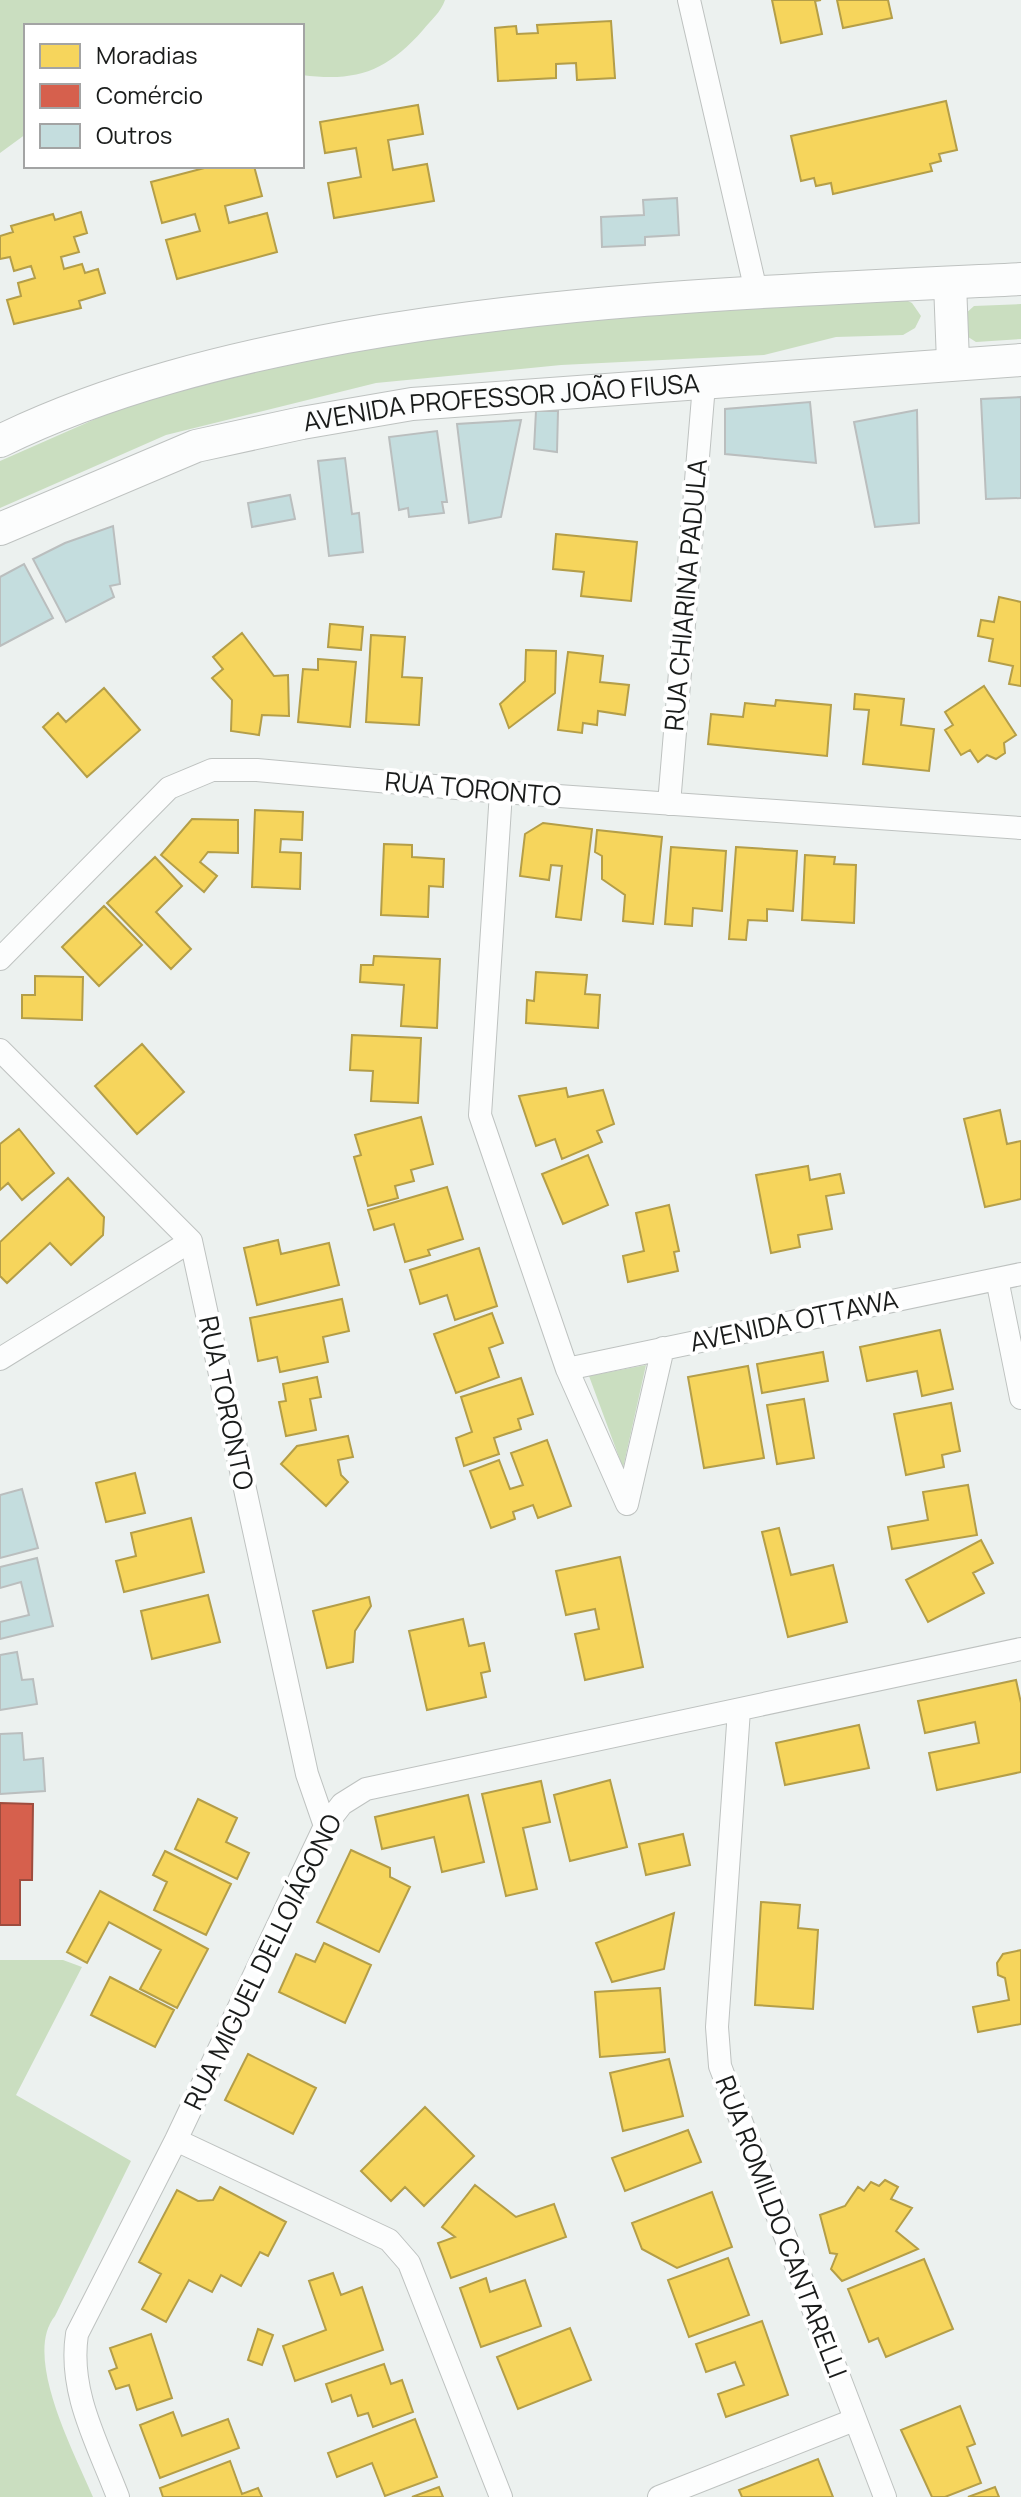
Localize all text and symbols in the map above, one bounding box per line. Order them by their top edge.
legend [24,24,304,168]
text: Moradias [96,38,198,71]
text: Comércio [96,78,203,111]
text: Outros [96,118,172,151]
street label: AVENIDA PROFESSOR JOÃO FIUSA [300,364,701,439]
street label: RUA CHIARINA PADULA [655,457,715,732]
street label: RUA TORONTO [383,762,563,814]
street label: AVENIDA OTTAWA [687,1280,901,1360]
street label: RUA TORONTO [191,1312,263,1493]
street label: RUA MIGUEL DELLOIÁGONO [175,1807,350,2115]
street label: RUA ROMILDO CANTARELLI [708,2070,856,2383]

